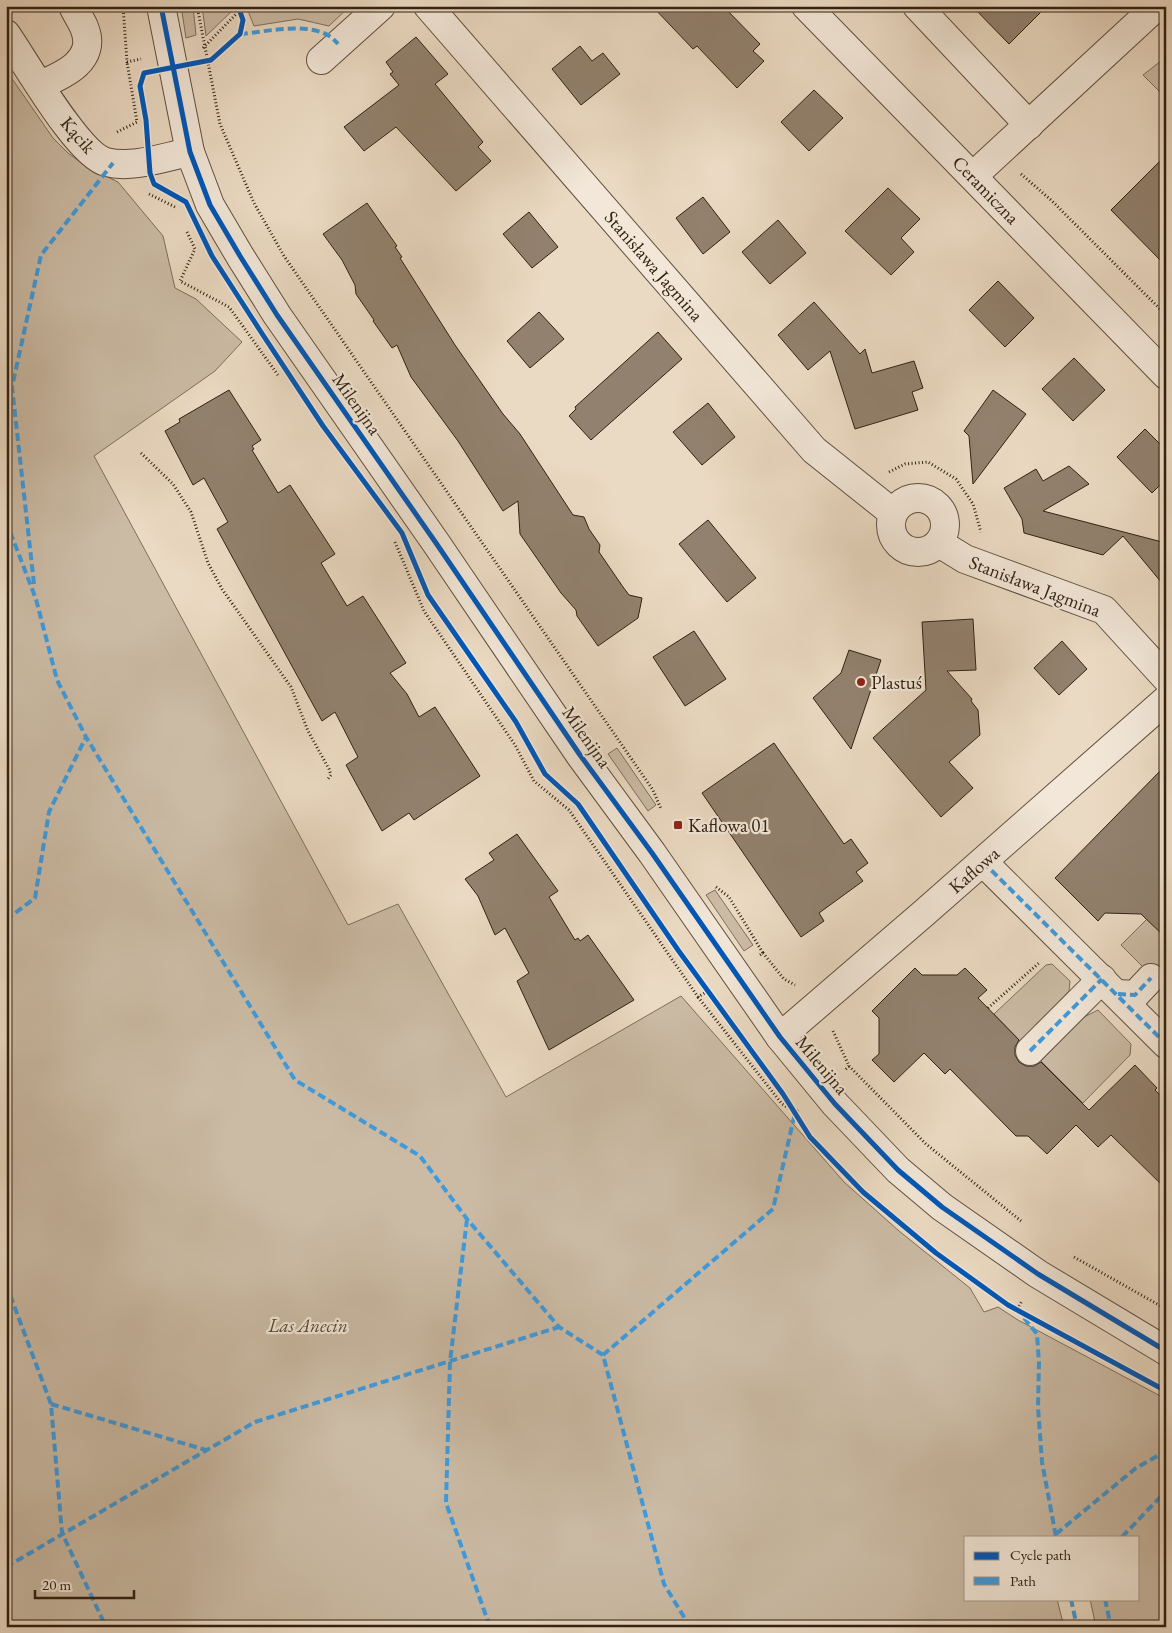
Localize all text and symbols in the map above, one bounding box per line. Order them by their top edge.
street label: Kącik [55,111,102,160]
street label: Ceramiczna [947,150,1025,230]
street label: Stanisława Jagmina [599,205,709,327]
street label: Milenijna [327,368,388,440]
street label: Stanisława Jagmina [966,549,1105,623]
place label: Plastuś [871,670,922,695]
marker: Plastuś [855,676,867,688]
street label: Milenijna [557,701,618,773]
place label: Kaflowa 01 [688,813,770,838]
marker: Kaflowa 01 [672,819,684,831]
street label: Kaflowa [943,841,1005,899]
street label: Milenijna [790,1030,854,1100]
park label: Las Anecin [267,1313,348,1338]
legend [964,1536,1140,1600]
text: Cycle path [1010,1545,1072,1564]
scale bar [35,1568,134,1600]
text: Path [1010,1571,1036,1590]
text: 20 m [42,1575,71,1594]

